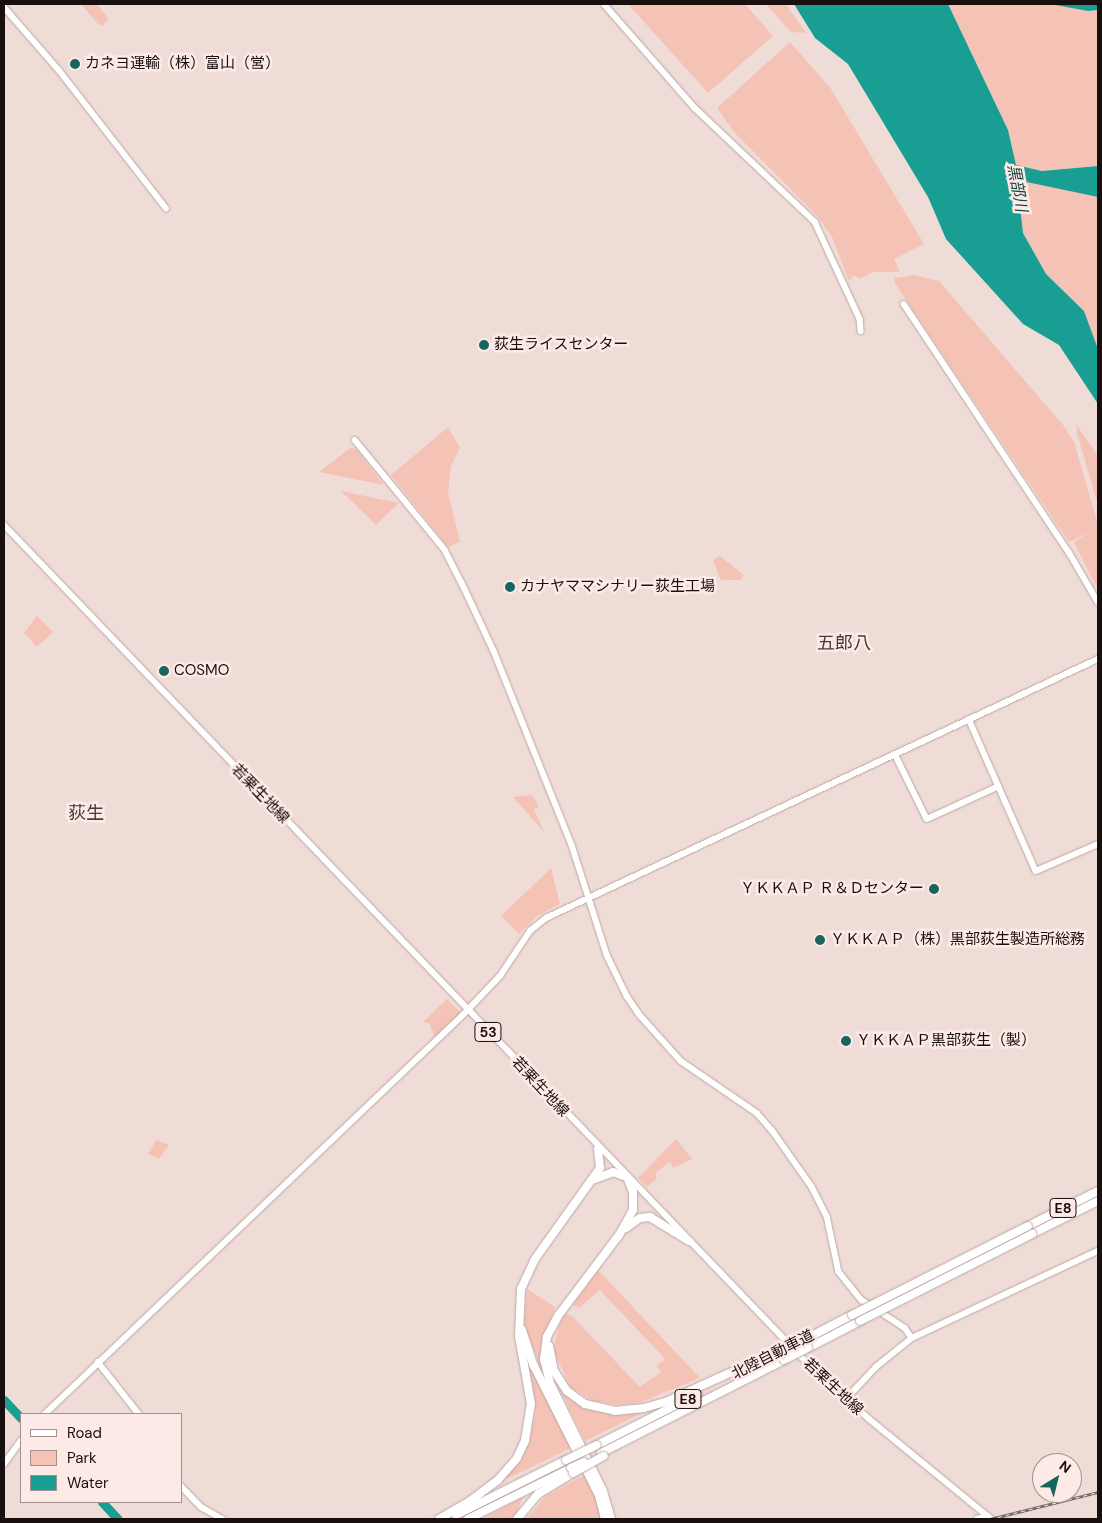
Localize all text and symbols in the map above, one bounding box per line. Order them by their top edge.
place label: カネヨ運輸（株）富山（営） [85,55,280,73]
marker: カネヨ運輸（株）富山（営） [69,58,81,70]
water label: 黒部川 [1003,163,1031,213]
place label: 荻生ライスセンター [494,336,629,354]
marker: 荻生ライスセンター [478,339,490,351]
place label: カナヤママシナリー荻生工場 [520,578,715,596]
marker: カナヤママシナリー荻生工場 [504,581,516,593]
district label: 五郎八 [817,632,871,654]
place label: COSMO [174,662,229,680]
marker: COSMO [158,665,170,677]
street label: 若栗生地線 [227,761,293,827]
district label: 荻生 [68,802,104,824]
place label: ＹＫＫＡＰ Ｒ＆Ｄセンター [740,880,924,898]
marker: ＹＫＫＡＰ Ｒ＆Ｄセンター [928,883,940,895]
place label: ＹＫＫＡＰ（株）黒部荻生製造所総務 [830,931,1085,949]
marker: ＹＫＫＡＰ（株）黒部荻生製造所総務 [814,934,826,946]
road number: 53 [474,1020,502,1044]
place label: ＹＫＫＡＰ黒部荻生（製） [856,1032,1036,1050]
marker: ＹＫＫＡＰ黒部荻生（製） [840,1035,852,1047]
street label: 若栗生地線 [508,1053,572,1121]
road number: E8 [1049,1196,1077,1220]
street label: 北陸自動車道 [729,1327,817,1383]
street label: 若栗生地線 [799,1355,867,1419]
road number: E8 [674,1388,702,1410]
legend [20,1413,182,1503]
text: Road [67,1423,102,1443]
text: Park [67,1448,97,1468]
north arrow [1032,1453,1082,1503]
text: N [1056,1456,1075,1477]
text: Water [67,1473,108,1493]

